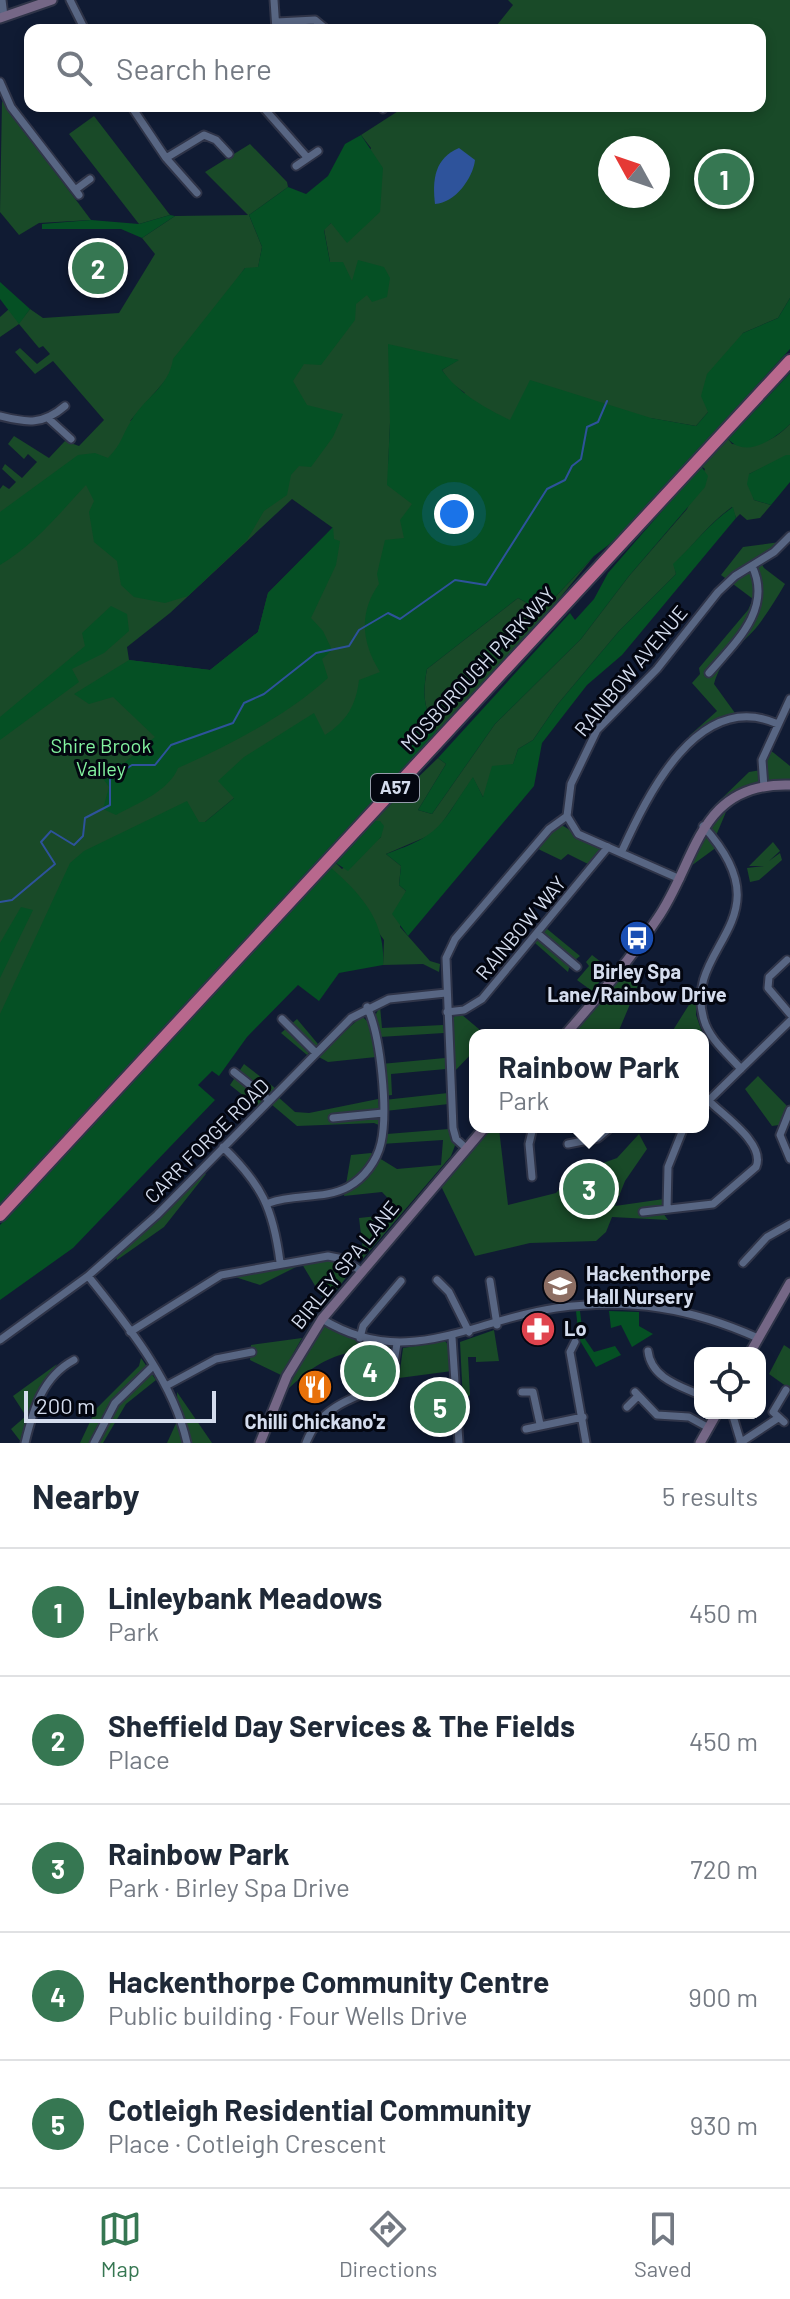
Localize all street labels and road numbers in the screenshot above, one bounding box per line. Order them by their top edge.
street label: MOSBOROUGH PARKWAY [395,581,560,755]
street label: RAINBOW AVENUE [569,600,692,741]
road number: A57 [371,774,419,802]
street label: RAINBOW WAY [470,871,570,984]
street label: CARR FORGE ROAD [139,1073,274,1208]
street label: BIRLEY SPA LANE [285,1196,403,1333]

